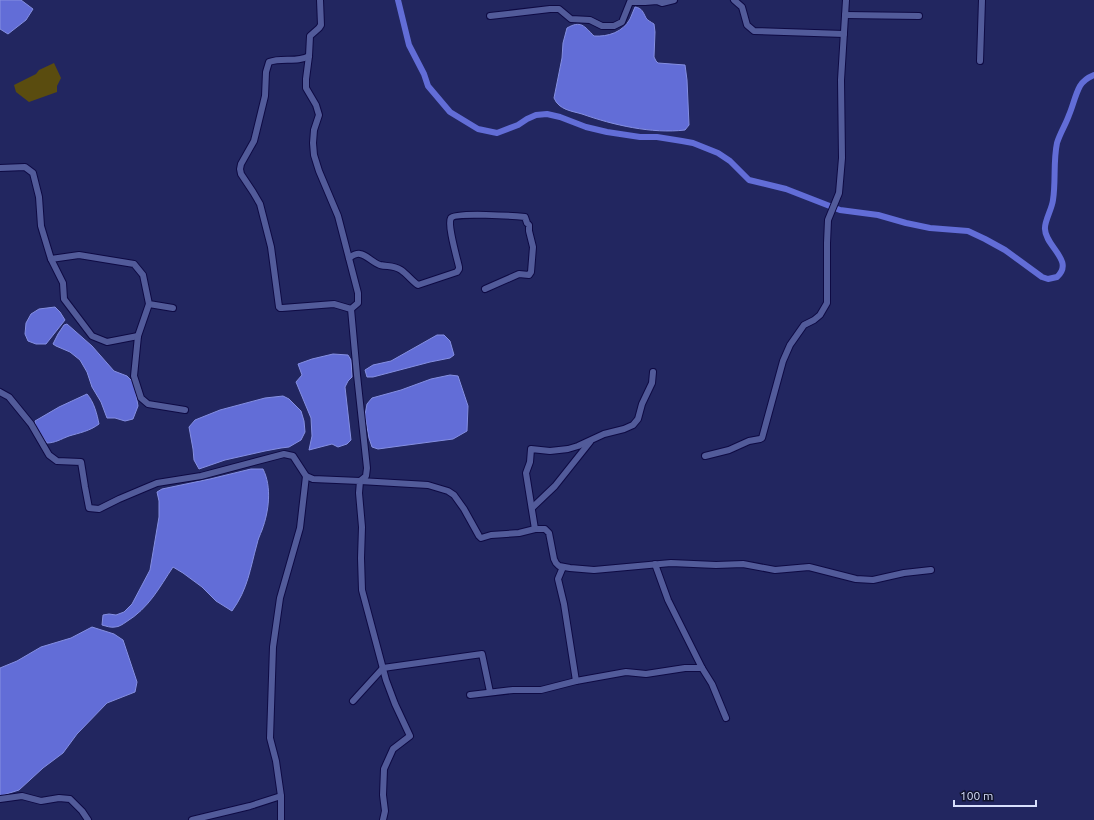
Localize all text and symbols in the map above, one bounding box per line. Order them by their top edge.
scale bar [954,782,1036,808]
text: 100 m [960,789,993,802]

